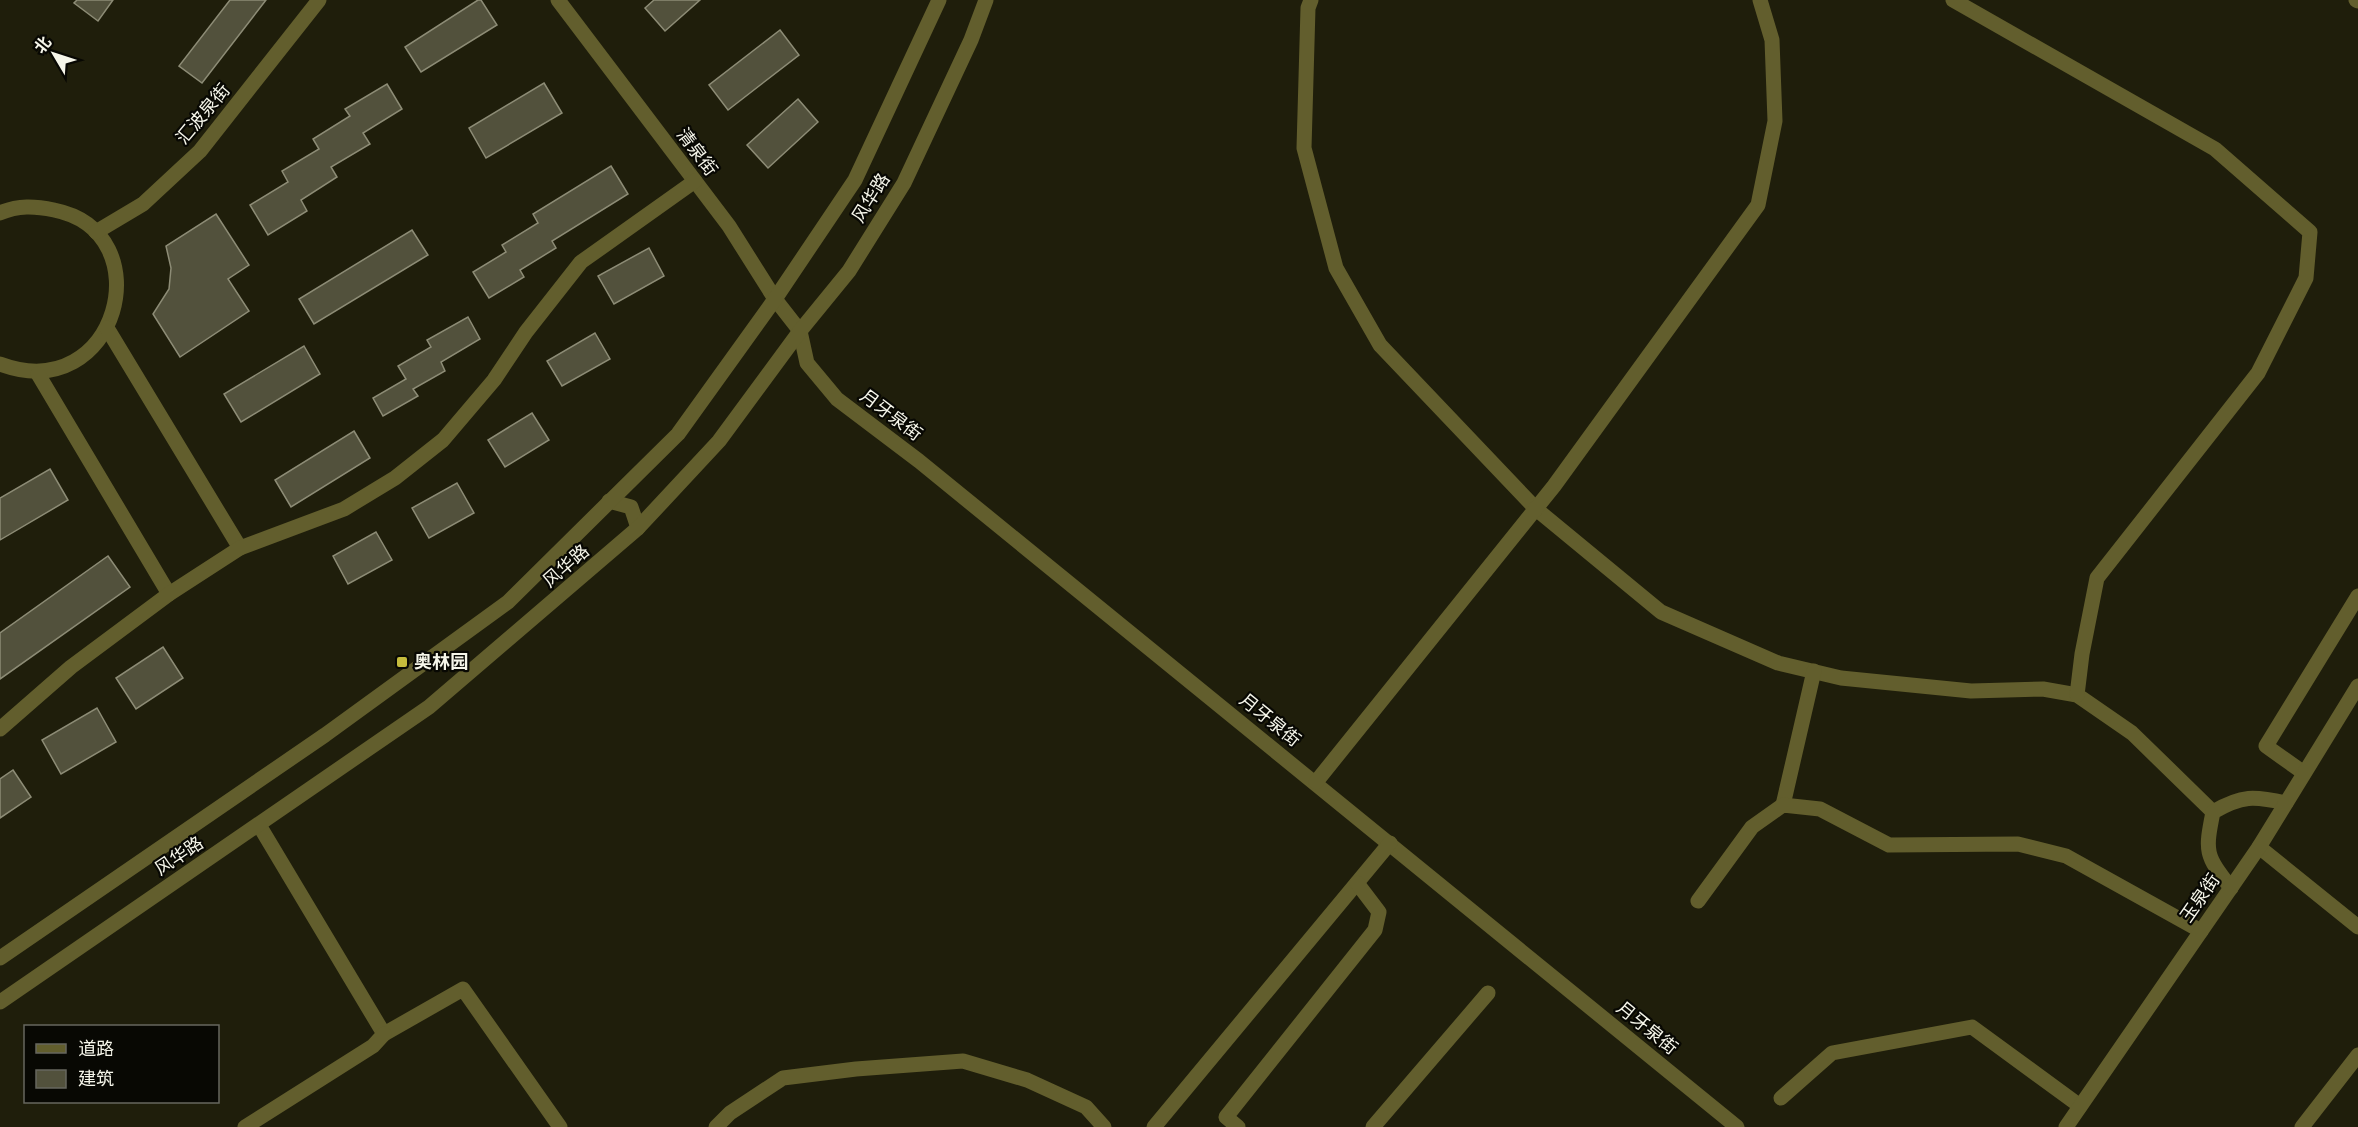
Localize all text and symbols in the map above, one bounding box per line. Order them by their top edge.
north arrow [24,24,84,84]
text: 北 [31,33,54,56]
street label: 汇波泉街 [172,80,234,148]
street label: 清泉街 [673,124,721,180]
street label: 风华路 [848,170,894,226]
street label: 月牙泉街 [856,385,926,445]
street label: 风华路 [539,541,593,591]
place label: 奥林园 [414,652,468,672]
marker: 奥林园 [395,655,409,669]
street label: 月牙泉街 [1236,690,1304,750]
street label: 风华路 [151,833,207,879]
street label: 玉泉街 [2176,870,2224,926]
street label: 月牙泉街 [1613,998,1681,1058]
legend [24,1025,219,1103]
text: 道路 [78,1039,114,1059]
text: 建筑 [78,1069,114,1089]

